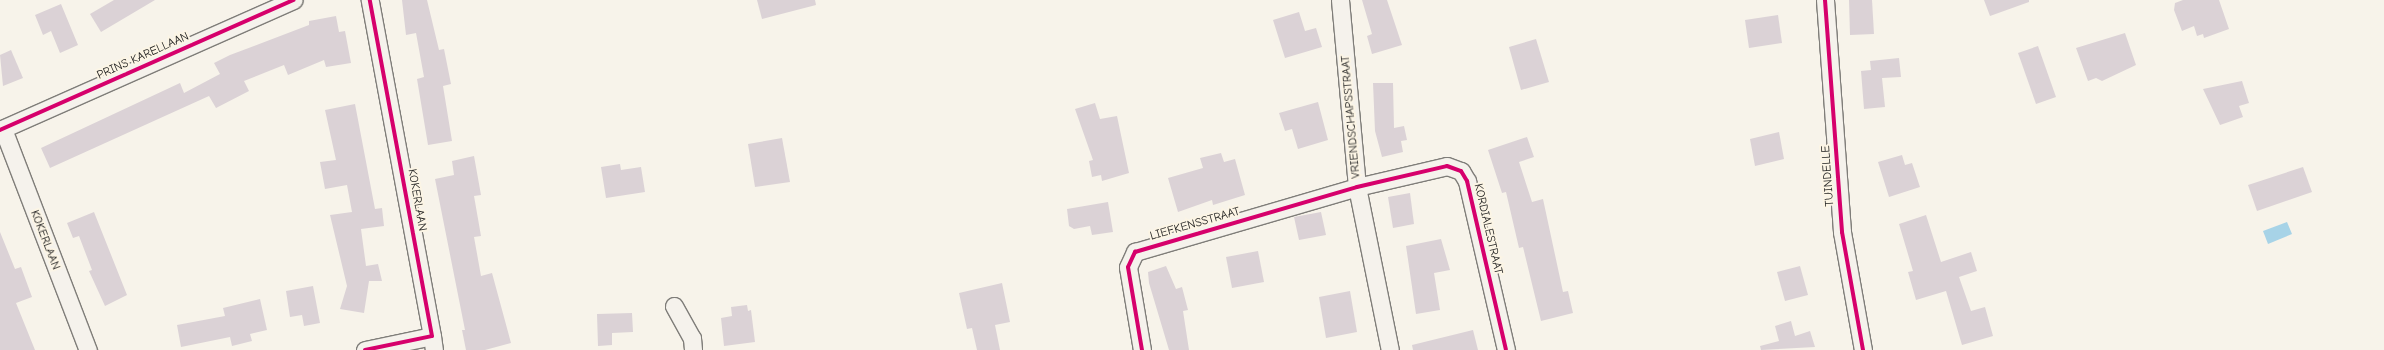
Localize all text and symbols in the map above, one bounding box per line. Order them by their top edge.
street label: PRINS KARELLAAN [95,29,191,83]
street label: VRIENDSCHAPSSTRAAT [1338,55,1364,179]
street label: TUINDELLE [1819,145,1837,207]
street label: KOKERLAAN [404,168,430,232]
street label: KORDIALESTRAAT [1471,182,1505,276]
street label: LIEFKENSSTRAAT [1148,204,1242,244]
street label: KOKERLAAN [27,208,63,272]

